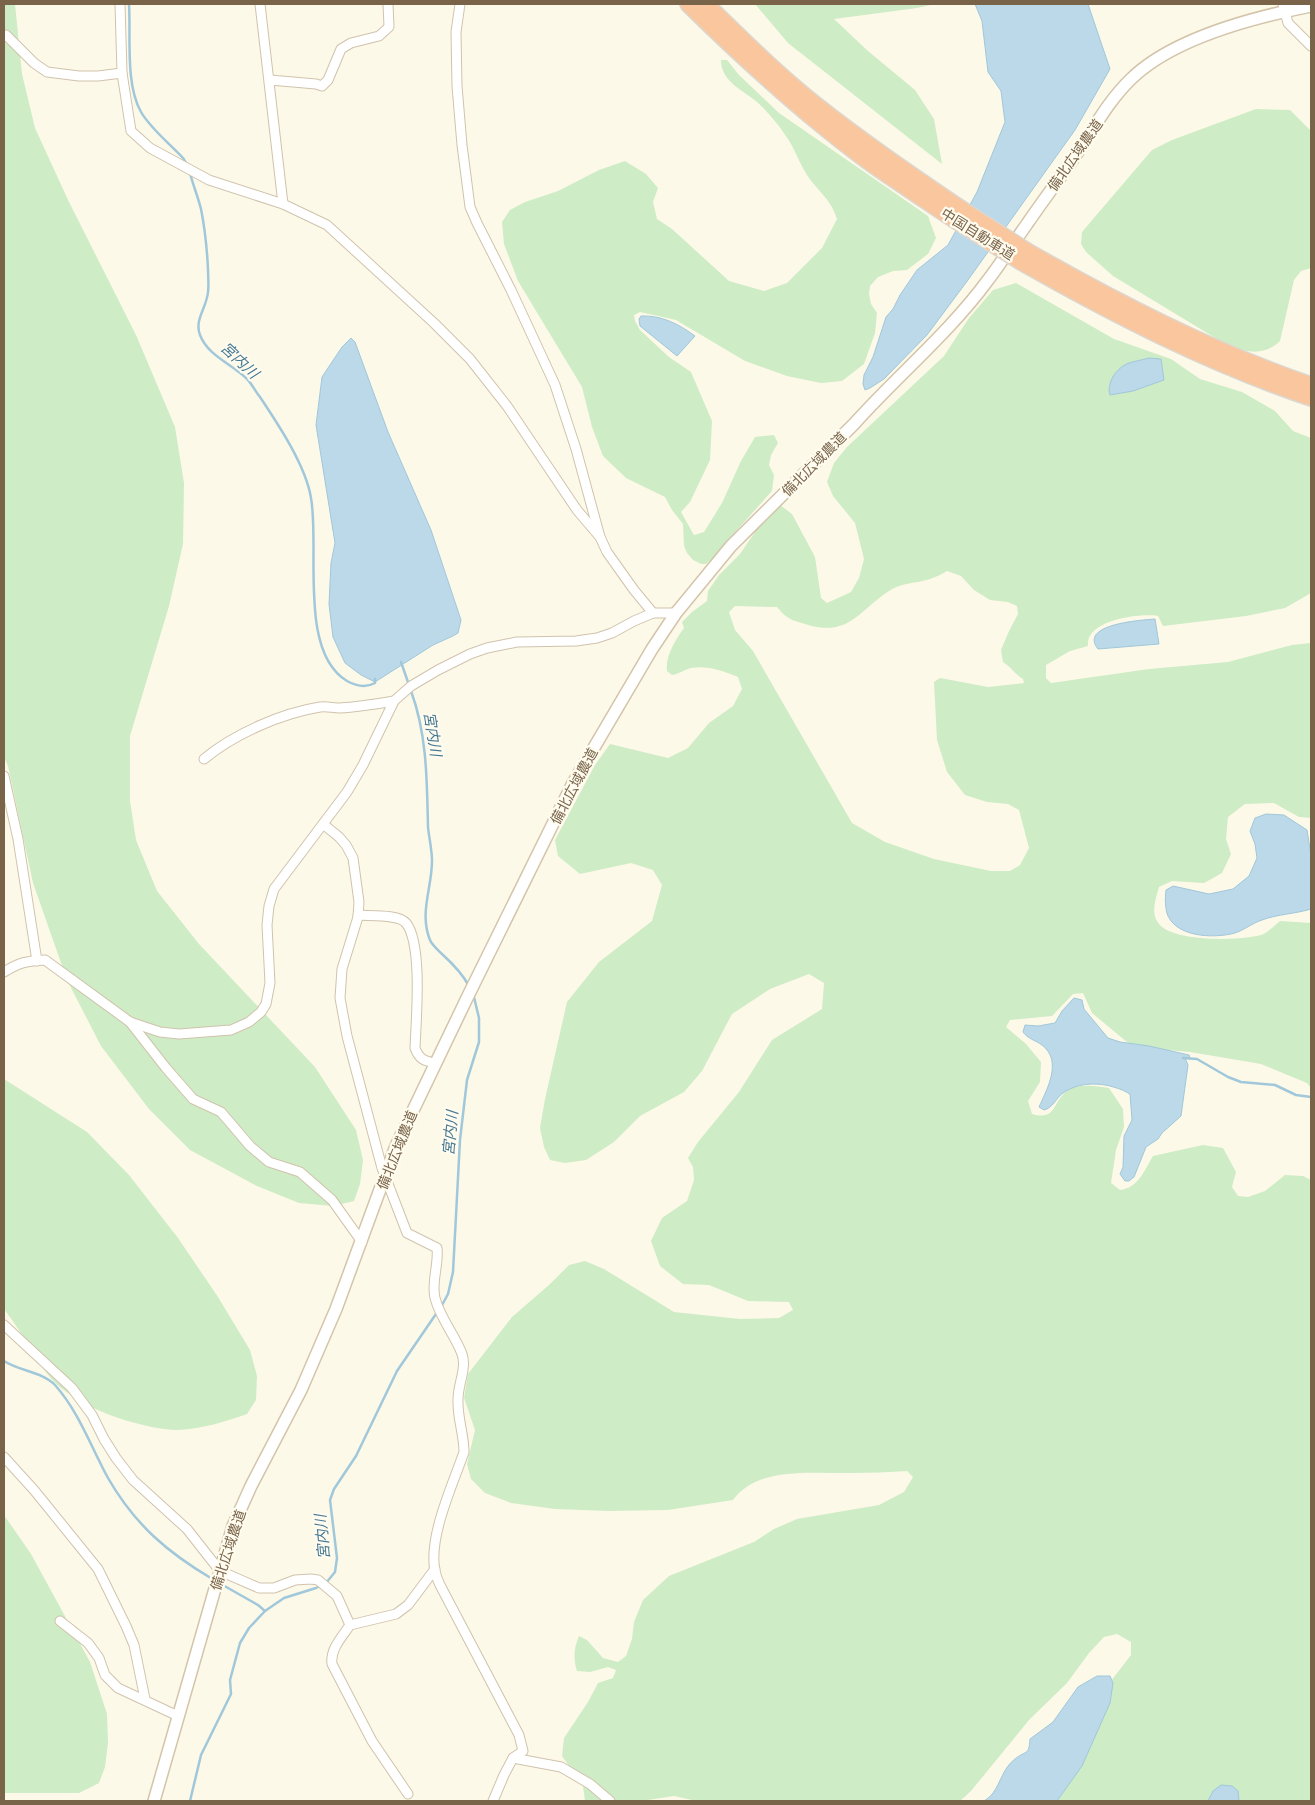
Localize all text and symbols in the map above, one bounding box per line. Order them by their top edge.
street label: 備北広域農道 [1044,115,1106,195]
street label: 中国自動車道 [938,204,1018,264]
water label: 宮内川 [217,338,264,384]
street label: 備北広域農道 [778,428,850,500]
water label: 宮内川 [420,710,446,760]
street label: 備北広域農道 [546,745,602,827]
street label: 備北広域農道 [373,1108,421,1192]
water label: 宮内川 [439,1108,462,1156]
street label: 備北広域農道 [206,1507,250,1593]
water label: 宮内川 [310,1512,333,1560]

